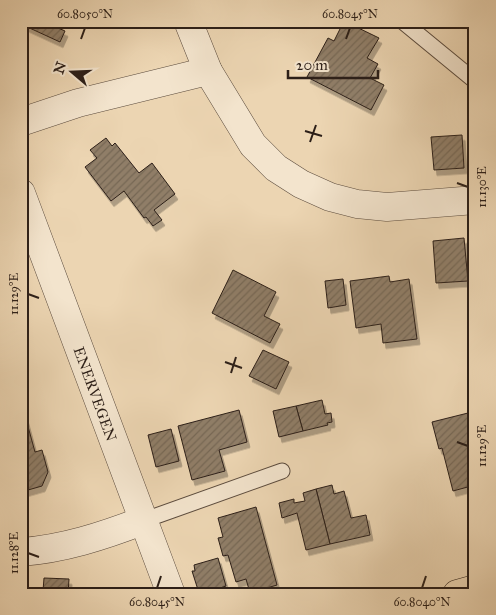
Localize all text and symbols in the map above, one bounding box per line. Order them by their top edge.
text: 60.8050°N [57,7,113,21]
text: 60.8045°N [322,7,378,21]
north arrow [48,48,98,98]
scale bar [288,48,378,80]
text: 20 m [296,56,328,74]
text: N [50,59,70,76]
text: 11.130°E [475,166,489,208]
text: 11.129°E [7,273,21,315]
street label: ENERVEGEN [70,344,121,444]
text: 11.129°E [475,425,489,467]
text: 11.128°E [7,532,21,574]
text: 60.8045°N [129,595,185,609]
text: 60.8040°N [393,595,451,609]

